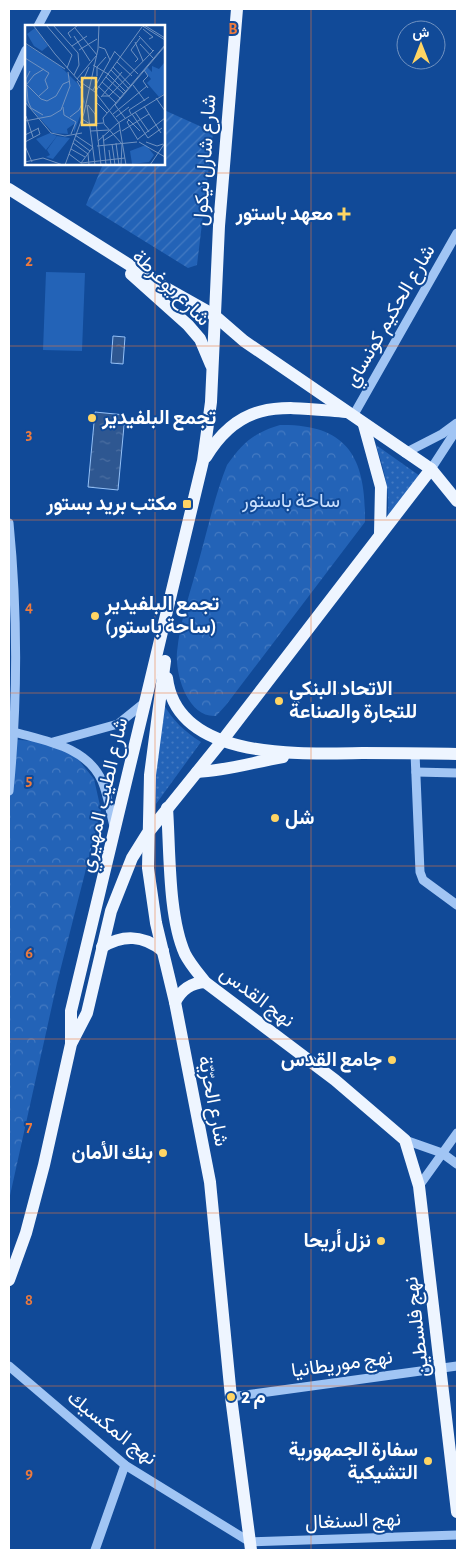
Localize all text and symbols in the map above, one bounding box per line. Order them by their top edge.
north arrow [396,20,446,70]
text: B [228,21,238,37]
inset map [25,25,165,165]
text: ش [413,26,430,41]
street label: شارع شارل نيكول [190,94,223,227]
place label: معهد باستور [235,204,333,226]
marker: معهد باستور [337,207,351,221]
street label: شارع الحكيم كونساي [341,241,444,394]
street label: شارع يوغرطة [126,246,214,332]
text: 2 [25,253,33,269]
place label: تجمع البلفيدير [101,408,216,431]
marker: تجمع البلفيدير [86,412,98,424]
text: 3 [26,426,33,442]
park label: ساحة باستور [241,491,340,513]
place label: مكتب بريد بستور [45,494,177,516]
marker: مكتب بريد بستور [181,498,193,510]
place label: تجمع البلفيدير (ساحة باستور) [104,594,219,639]
text: 4 [25,599,33,615]
marker: تجمع البلفيدير (ساحة باستور) [89,610,101,622]
place label: الاتحاد البنكي للتجارة والصناعة [289,679,417,724]
marker: الاتحاد البنكي للتجارة والصناعة [273,695,285,707]
street label: شارع الطيب المهيري [76,716,137,876]
text: 5 [26,772,33,788]
place label: شل [285,808,315,829]
marker: شل [269,812,281,824]
text: 6 [25,945,33,961]
street label: نهج القدس [214,963,298,1034]
place label: جامع القدس [281,1050,382,1073]
street label: شارع الحرّيّة [191,1054,232,1149]
marker: جامع القدس [386,1054,398,1066]
text: 7 [26,1119,33,1135]
place label: بنك الأمان [71,1141,153,1164]
marker: بنك الأمان [157,1147,169,1159]
place label: نزل أريحا [303,1229,371,1253]
marker: نزل أريحا [375,1235,387,1247]
street label: نهج فلسطين [401,1275,436,1378]
text: 8 [25,1292,33,1308]
street label: نهج موريطانيا [290,1347,394,1384]
street label: نهج المكسيك [62,1387,160,1471]
place label: 2 م [241,1387,266,1409]
marker: 2 م [225,1391,237,1403]
place label: سفارة الجمهورية التشيكية [289,1440,418,1484]
marker: سفارة الجمهورية التشيكية [422,1455,434,1467]
text: 9 [25,1465,33,1481]
street label: نهج السنغال [305,1509,402,1536]

